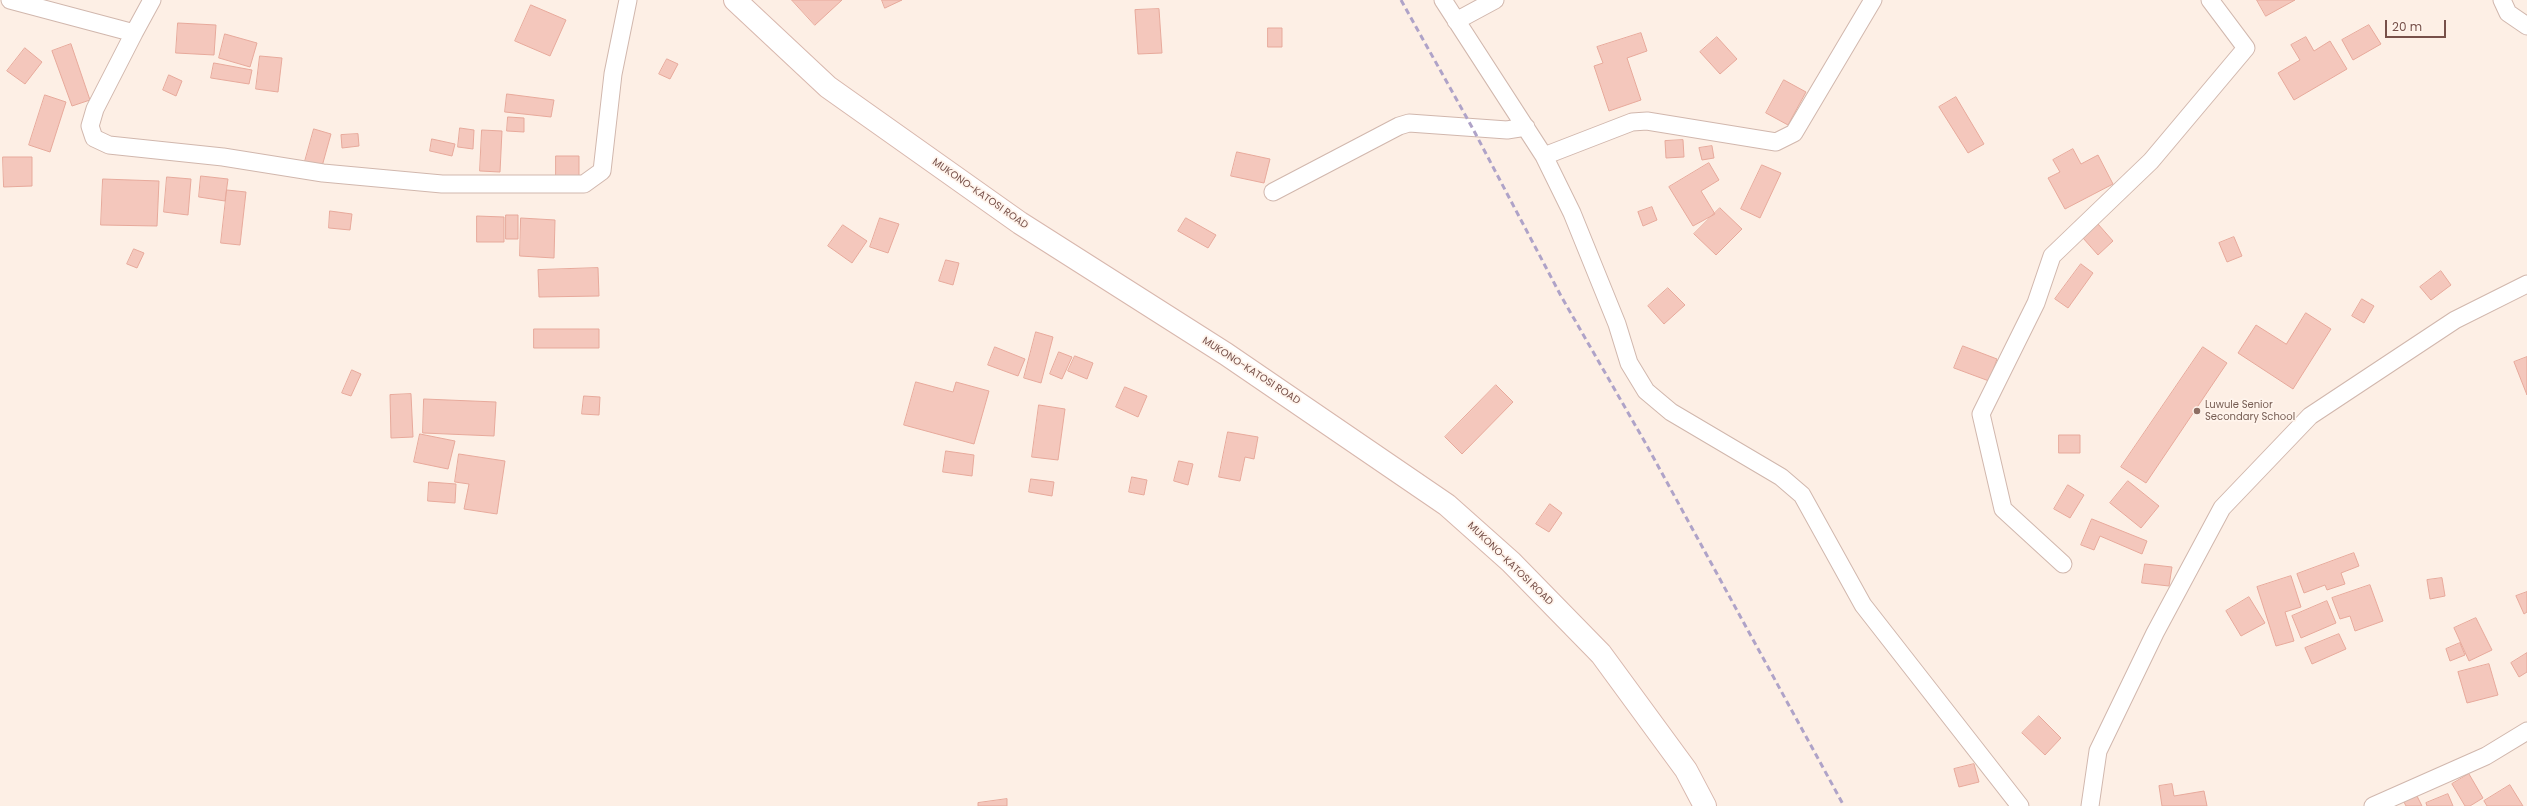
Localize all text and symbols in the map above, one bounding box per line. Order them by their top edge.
scale bar [2387,12,2448,38]
text: 20 m [2392,18,2422,35]
street label: MUKONO-KATOSI ROAD [930,156,1030,232]
street label: MUKONO-KATOSI ROAD [1200,335,1302,407]
place label: Luwule Senior Secondary School [2205,399,2295,422]
marker: Luwule Senior Secondary School [2192,406,2202,416]
street label: MUKONO-KATOSI ROAD [1465,520,1555,608]

